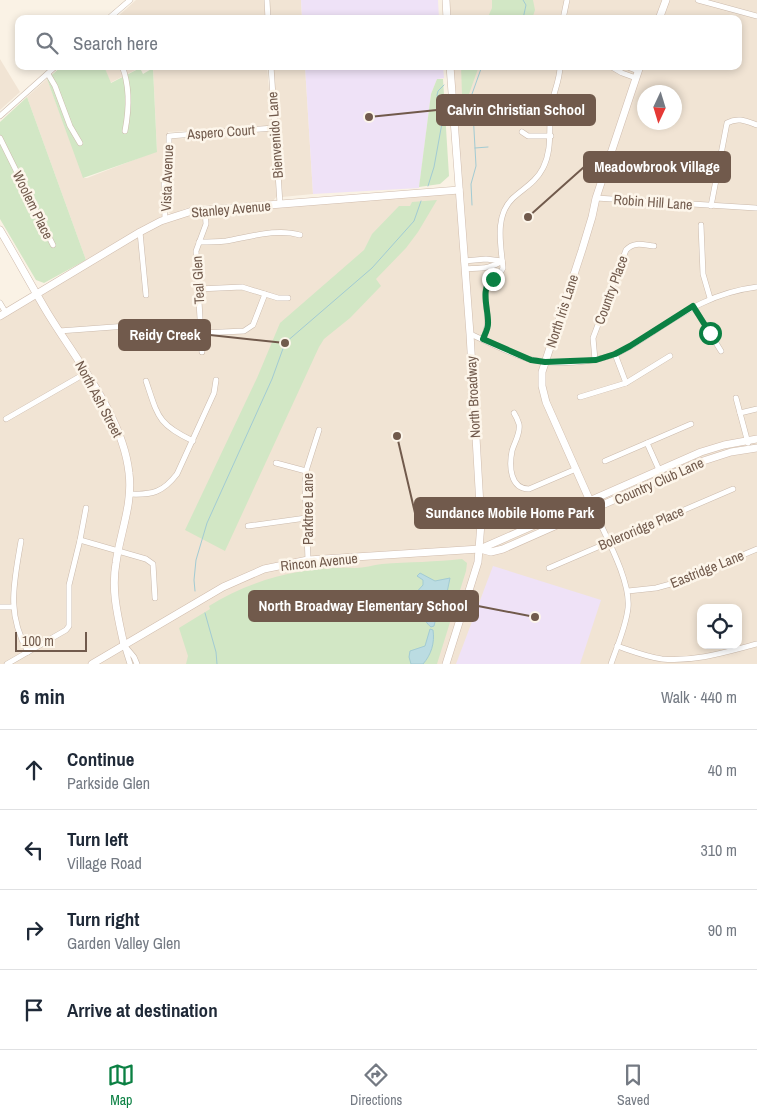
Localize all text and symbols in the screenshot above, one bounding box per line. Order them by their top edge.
search box [15,15,742,70]
icon: search [33,29,61,57]
text: Search here [73,30,158,56]
north arrow [637,85,682,130]
street label: Bienvenido Lane [263,91,287,179]
callout: Calvin Christian School [437,95,595,125]
text: Calvin Christian School [447,99,585,120]
street label: Aspero Court [186,121,255,143]
street label: Vista Avenue [157,144,177,212]
callout: Meadowbrook Village [584,152,730,182]
text: Meadowbrook Village [594,156,720,177]
street label: Woolem Place [9,168,57,242]
street label: Robin Hill Lane [613,190,693,214]
street label: Stanley Avenue [191,197,271,221]
street label: Country Place [590,253,632,327]
street label: Teal Glen [188,255,208,305]
route end [482,268,505,291]
street label: North Iris Lane [542,272,582,350]
callout: Reidy Creek [119,320,210,350]
route start [699,322,722,345]
text: Reidy Creek [129,324,201,345]
street label: North Broadway [462,355,484,439]
street label: North Ash Street [71,358,127,440]
street label: Country Club Lane [612,453,706,509]
street label: Parktree Lane [299,473,317,545]
callout: Sundance Mobile Home Park [415,498,604,528]
text: Sundance Mobile Home Park [426,502,595,523]
street label: Boleroridge Place [595,502,687,554]
street label: Eastridge Lane [668,546,746,592]
street label: Rincon Avenue [279,549,359,575]
callout: North Broadway Elementary School [249,591,478,621]
text: North Broadway Elementary School [258,595,468,616]
map controls [697,604,742,649]
button: locate [697,604,742,649]
scale bar [15,629,88,652]
text: 100 m [22,632,54,650]
text: 6 min [20,682,65,711]
text: Walk · 440 m [661,686,737,708]
text: Continue [67,746,135,772]
icon: ahead [20,756,48,784]
text: 40 m [708,759,737,781]
text: Parkside Glen [67,772,150,794]
text: Turn left [67,826,128,852]
icon: left [20,836,48,864]
text: 310 m [701,839,737,861]
text: Village Road [67,852,142,874]
text: Turn right [67,906,139,932]
icon: right [20,916,48,944]
text: 90 m [708,919,737,941]
text: Garden Valley Glen [67,932,181,954]
icon: arrive [20,996,48,1024]
text: Arrive at destination [67,997,218,1023]
tab: Map [107,1061,135,1109]
tab: Directions [350,1061,402,1109]
tab: Saved [617,1061,650,1109]

